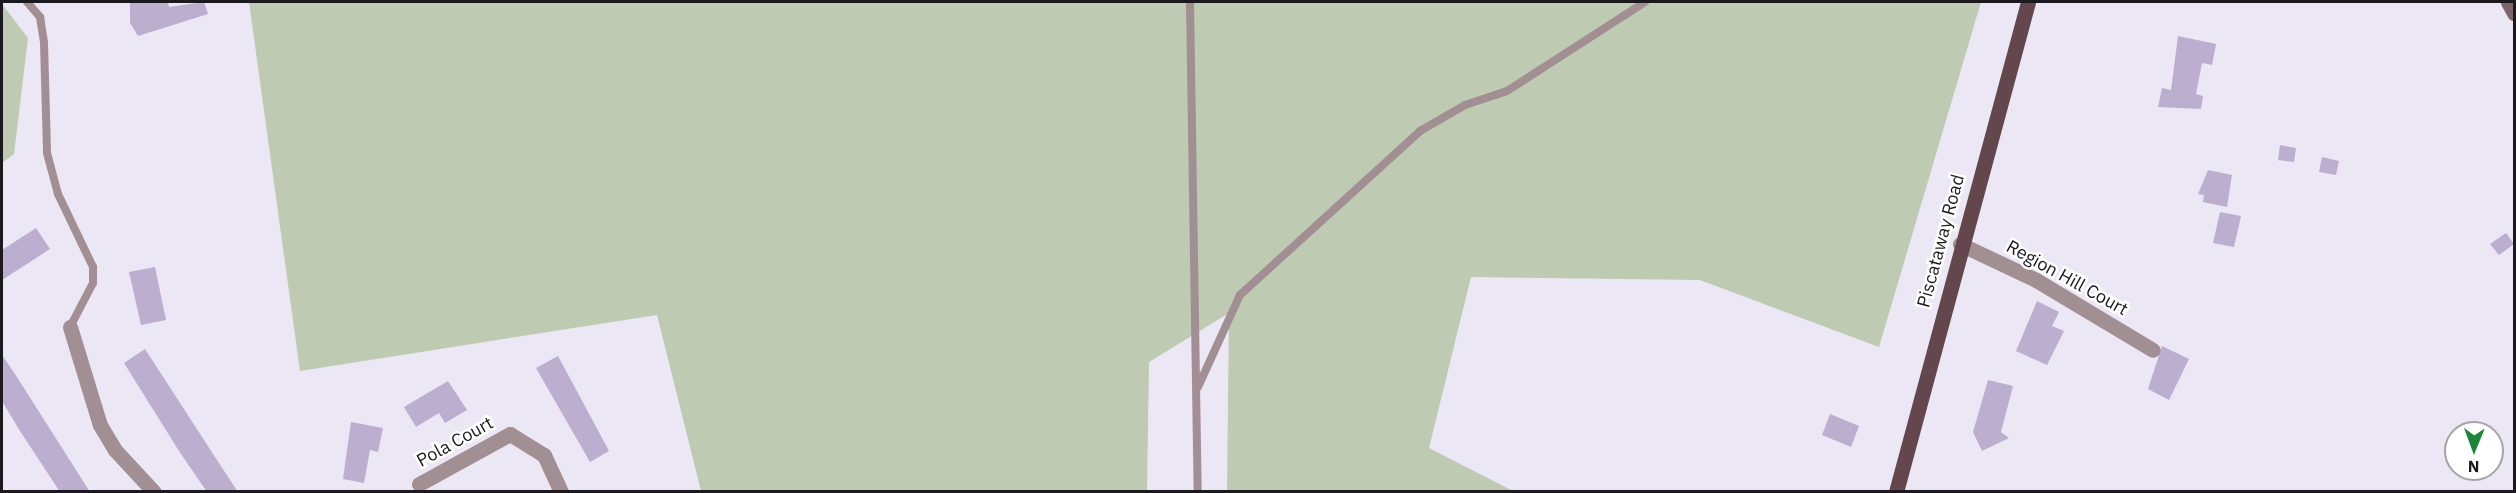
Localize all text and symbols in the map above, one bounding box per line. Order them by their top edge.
street label: Piscataway Road [1913,172,1969,310]
street label: Region Hill Court [2003,236,2131,320]
street label: Pola Court [413,412,497,472]
north arrow [2444,421,2504,481]
text: N [2468,457,2480,477]

